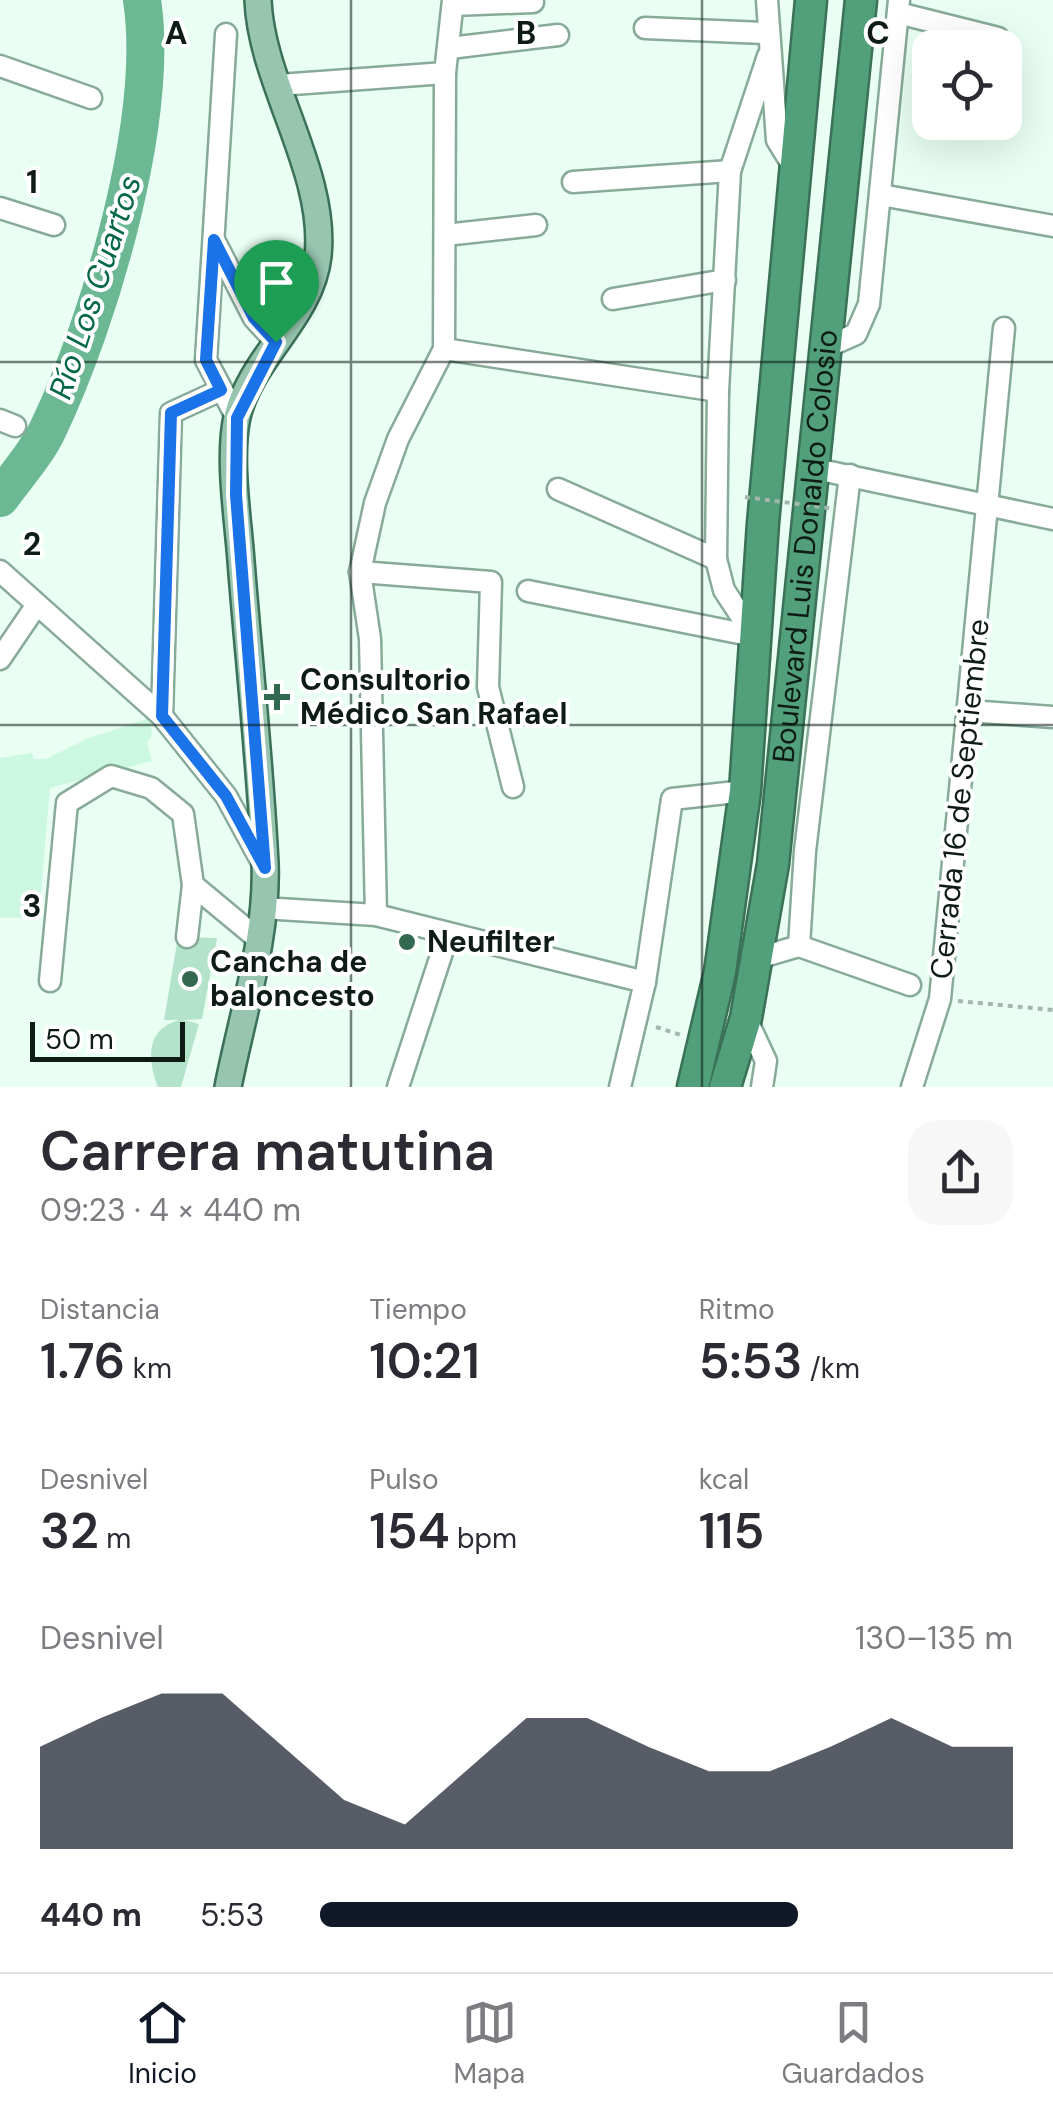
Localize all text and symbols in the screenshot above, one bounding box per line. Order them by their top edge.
text: A [165,12,187,54]
text: B [516,12,536,54]
text: C [866,12,890,54]
map controls [912,30,1022,140]
button: locate [912,30,1022,140]
text: 1 [26,161,38,203]
water label: Río Los Cuartos [39,170,151,404]
pin [234,240,319,343]
icon: arrive [249,255,304,310]
street label: Boulevard Luis Donaldo Colosio [763,328,846,765]
text: 2 [23,523,41,565]
street label: Cerrada 16 de Septiembre [921,617,998,981]
place label: Consultorio Médico San Rafael [300,660,567,733]
marker: Consultorio Médico San Rafael [264,684,290,710]
text: 3 [22,885,42,927]
place label: Neufilter [427,922,555,961]
marker: Neufilter [396,931,418,953]
place label: Cancha de baloncesto [210,942,375,1015]
marker: Cancha de baloncesto [179,968,201,990]
scale bar [30,1017,185,1062]
text: 50 m [45,1021,114,1058]
text: Carrera matutina [40,1115,495,1187]
button: share [908,1120,1013,1225]
text: 09:23 · 4 × 440 m [40,1189,301,1231]
text: Distancia [40,1291,160,1328]
text: Tiempo [369,1291,467,1328]
text: Ritmo [699,1291,775,1328]
text: 1.76 [40,1328,125,1394]
text: 10:21 [369,1328,480,1394]
text: 5:53 [699,1328,802,1394]
text: km [125,1350,172,1387]
text: /km [802,1350,860,1387]
text: Desnivel [40,1461,148,1498]
text: Pulso [369,1461,439,1498]
text: kcal [699,1461,749,1498]
text: 32 [40,1498,99,1564]
text: 154 [369,1498,450,1564]
text: 115 [699,1498,764,1564]
text: m [99,1520,131,1557]
text: bpm [450,1520,517,1557]
text: Desnivel [40,1617,164,1659]
text: 130–135 m [855,1617,1013,1659]
text: 440 m [40,1894,142,1936]
text: 5:53 [200,1894,264,1936]
tab: Inicio [128,1995,197,2092]
tab: Mapa [453,1995,525,2092]
tab: Guardados [781,1995,925,2092]

